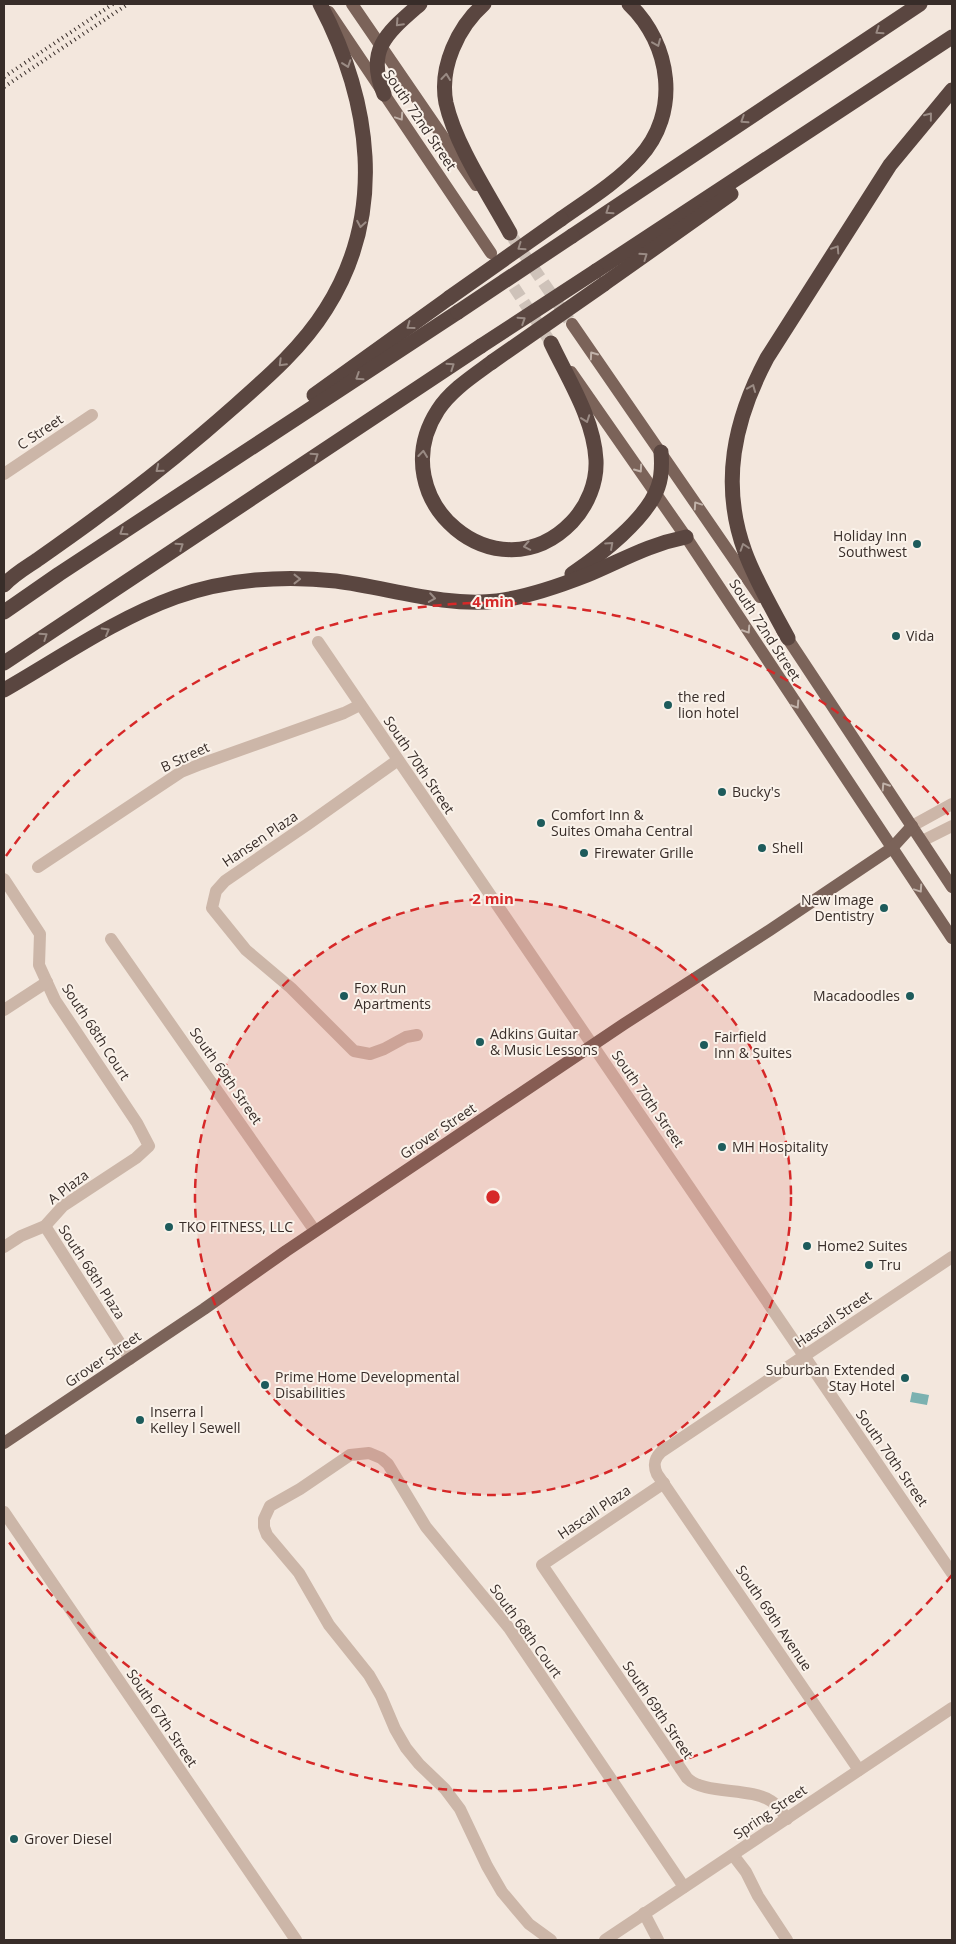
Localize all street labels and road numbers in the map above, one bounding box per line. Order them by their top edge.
street label: South 72nd Street [380,66,461,174]
street label: C Street [13,409,66,454]
street label: South 72nd Street [725,575,805,684]
street label: South 70th Street [380,712,459,817]
street label: B Street [157,737,212,776]
street label: Hansen Plaza [218,806,301,871]
street label: South 68th Court [58,980,135,1084]
street label: South 69th Street [186,1023,267,1128]
street label: South 70th Street [608,1046,689,1151]
street label: Grover Street [396,1098,479,1163]
street label: A Plaza [43,1165,92,1208]
street label: South 68th Plaza [55,1221,130,1323]
street label: Hascall Street [790,1286,875,1351]
street label: Grover Street [61,1326,144,1391]
street label: South 70th Street [852,1405,933,1510]
street label: Hascall Plaza [554,1480,634,1543]
street label: South 69th Avenue [732,1561,817,1674]
street label: South 68th Court [486,1580,567,1681]
street label: South 69th Street [619,1657,698,1762]
street label: South 67th Street [123,1665,202,1770]
street label: Spring Street [729,1780,810,1843]

